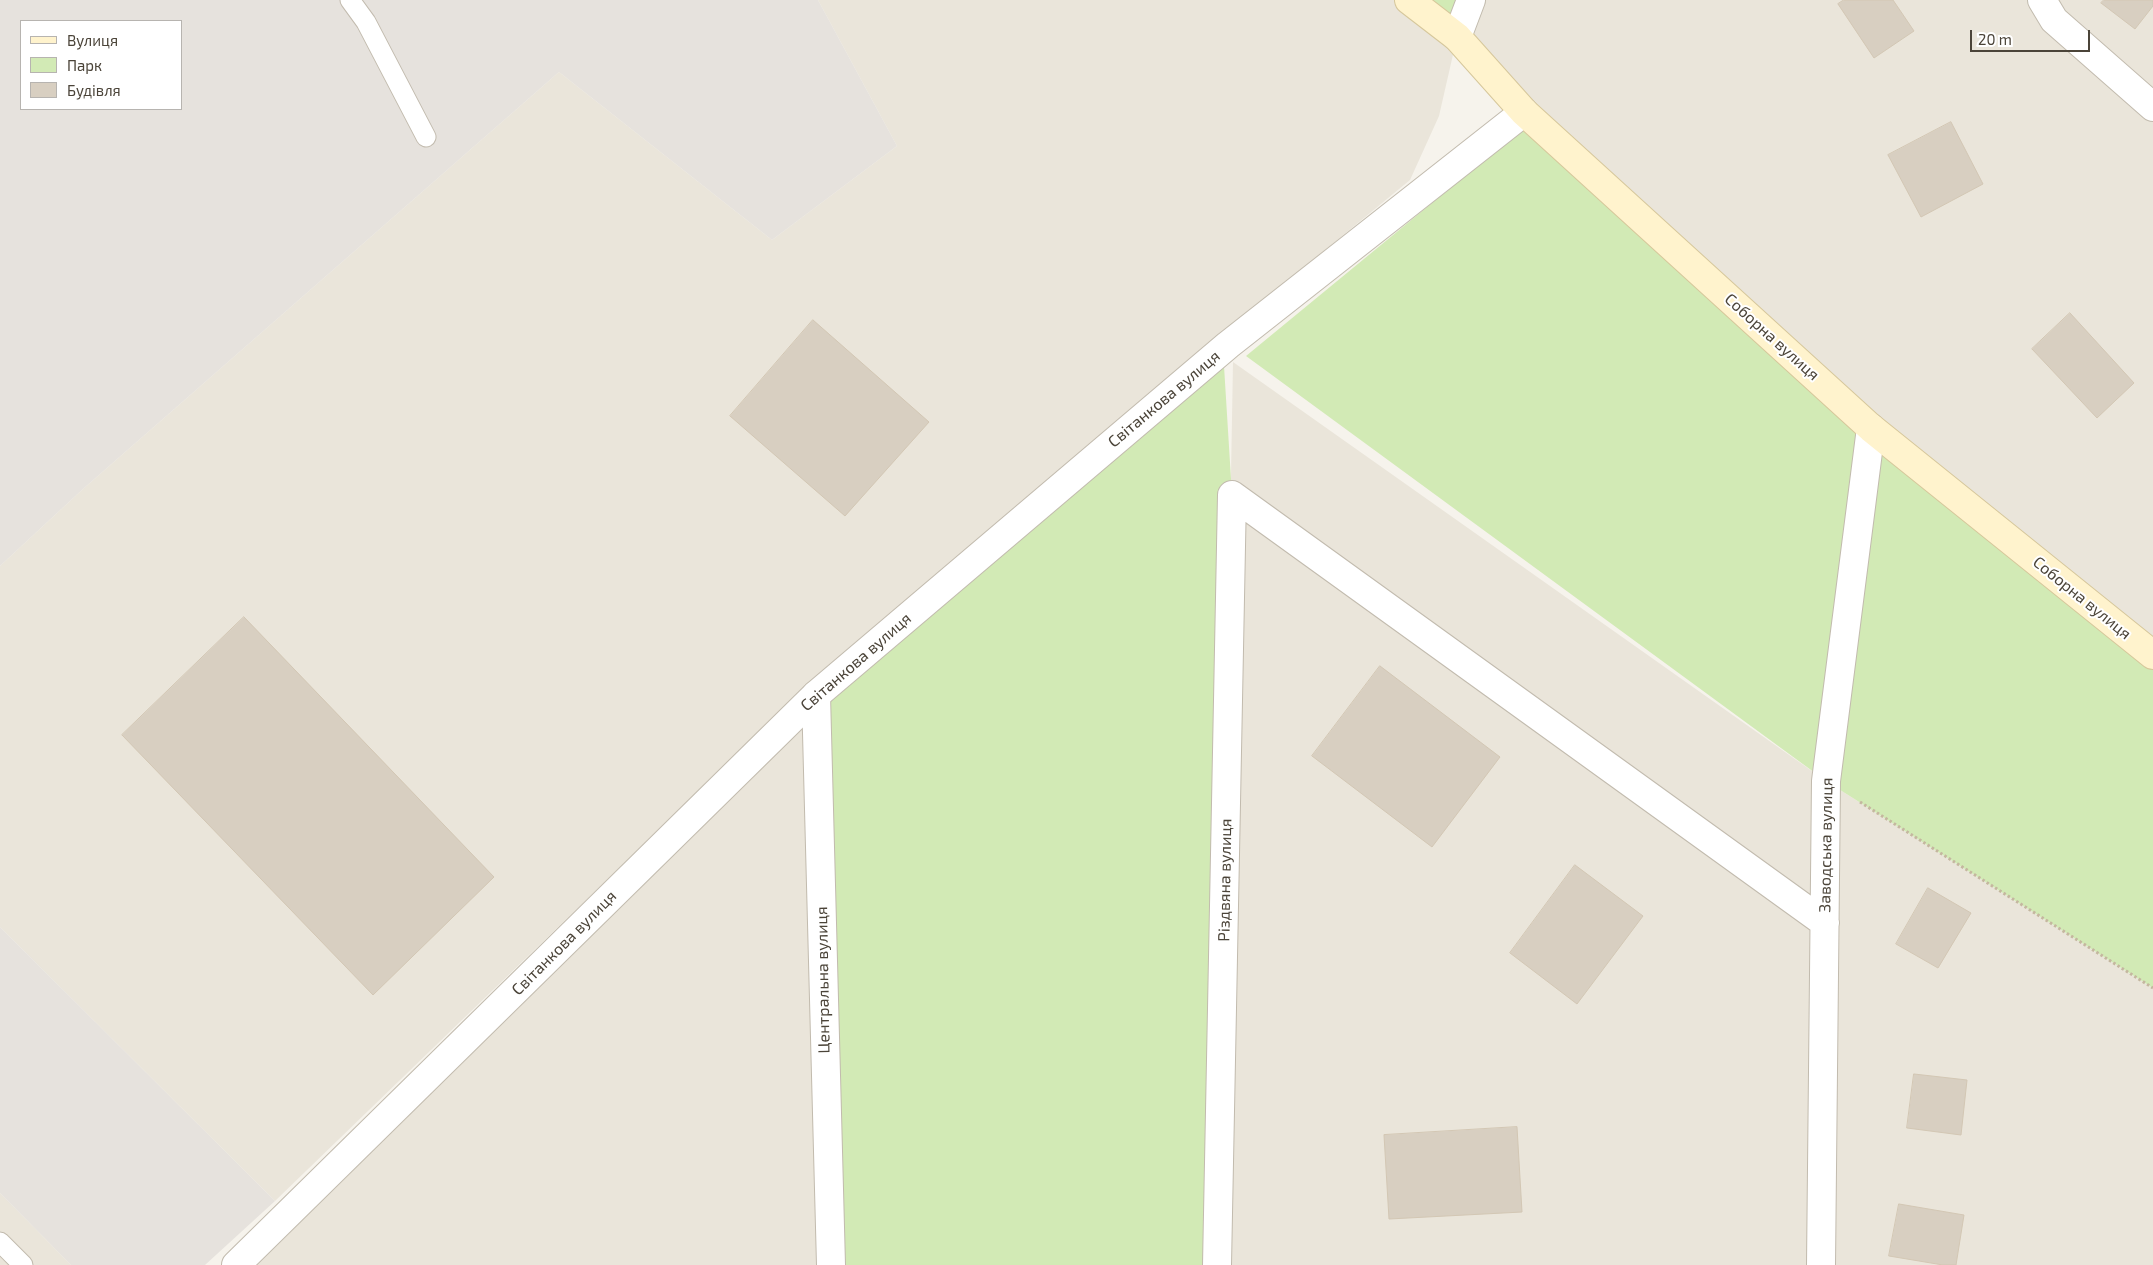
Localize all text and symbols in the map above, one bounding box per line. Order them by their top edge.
legend [20,20,182,110]
scale bar [1973,20,2093,52]
text: 20 m [1978,30,2012,48]
text: Вулиця [67,31,118,49]
text: Парк [67,56,102,74]
text: Будівля [67,81,121,99]
street label: Соборна вулиця [1721,289,1823,385]
street label: Світанкова вулиця [1104,347,1224,451]
street label: Соборна вулиця [2029,553,2135,643]
street label: Світанкова вулиця [797,609,915,715]
street label: Заводська вулиця [1815,777,1837,913]
street label: Різдвяна вулиця [1214,818,1236,942]
street label: Світанкова вулиця [508,887,620,999]
street label: Центральна вулиця [812,906,834,1054]

